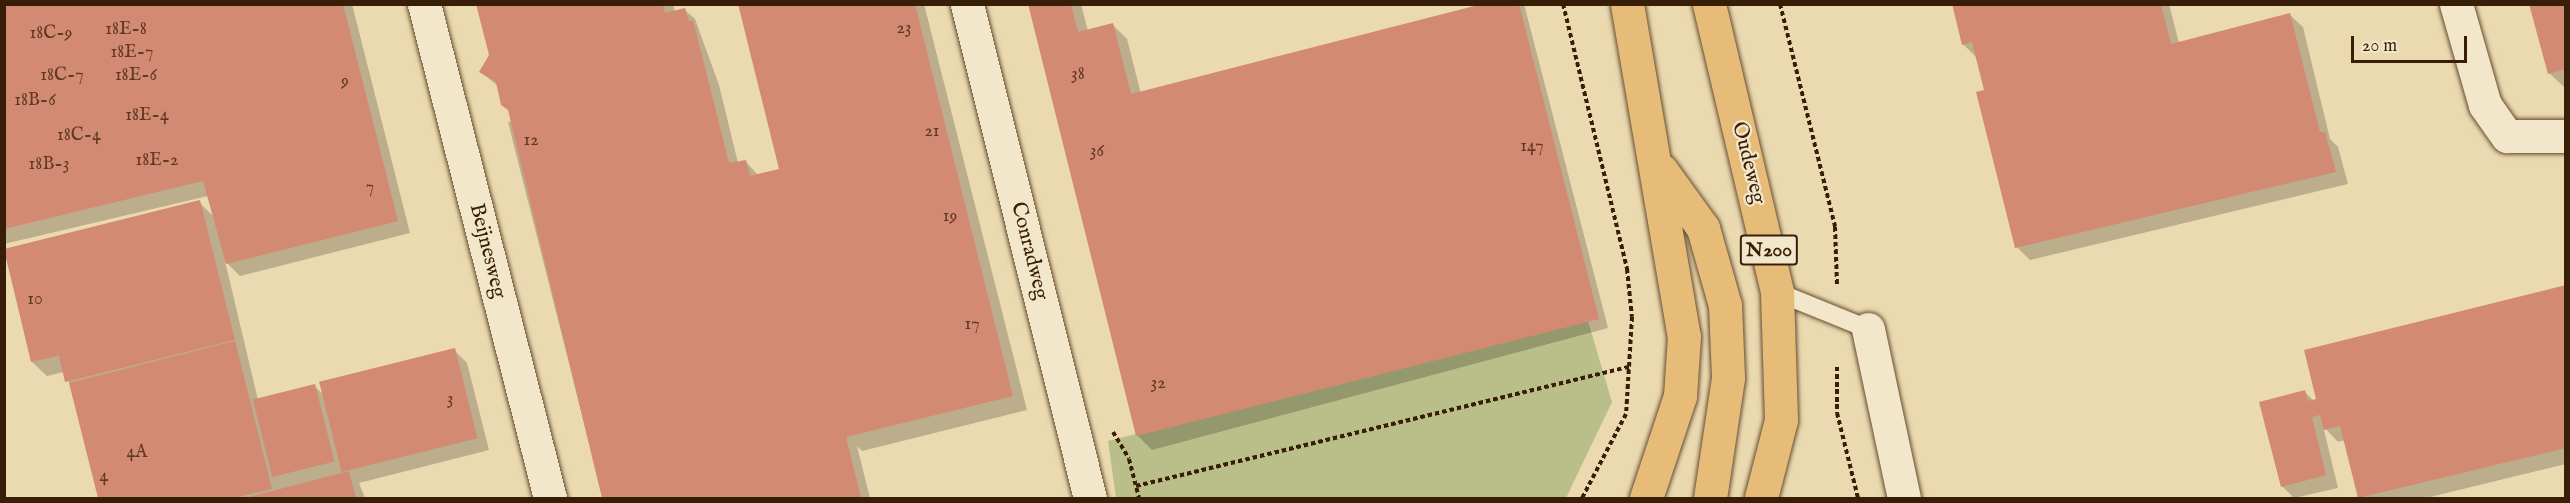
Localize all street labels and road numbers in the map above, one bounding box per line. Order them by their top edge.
street label: Oudeweg [1726,119,1770,207]
street label: Conradweg [1005,199,1053,303]
street label: Beijnesweg [463,201,511,301]
road number: N200 [1739,233,1799,267]

